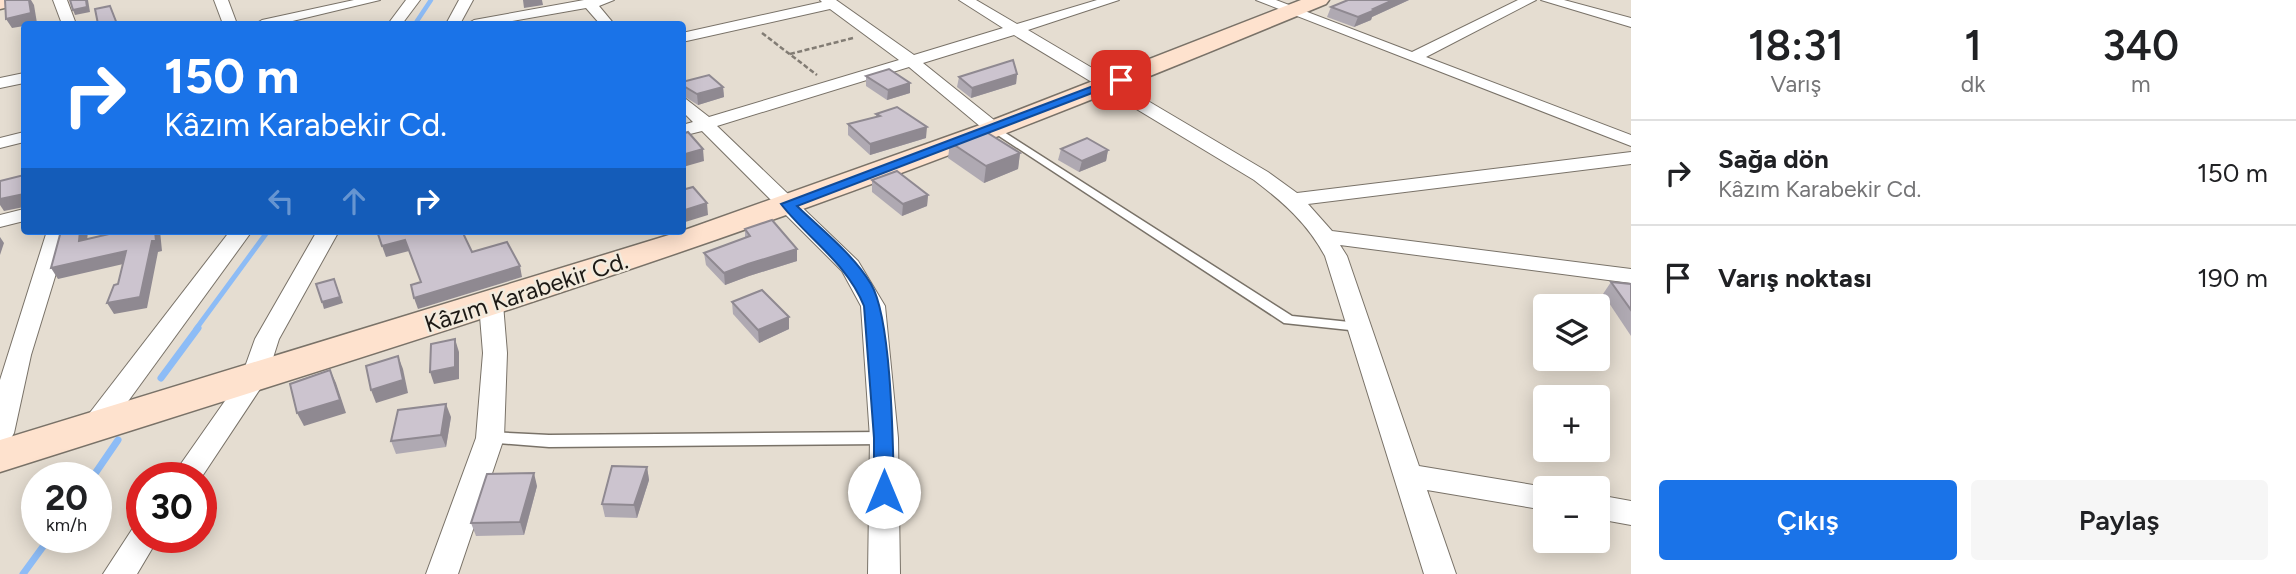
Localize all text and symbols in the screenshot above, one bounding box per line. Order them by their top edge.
text: 18:31 [1748,20,1844,71]
text: 1 [1964,20,1982,71]
text: 340 [2102,20,2179,71]
text: 150 m [164,46,299,105]
icon: right [49,49,140,140]
pin [1091,50,1151,110]
icon: arrive [1102,61,1140,99]
text: Varış [1771,70,1821,98]
text: dk [1961,70,1985,98]
text: m [2131,70,2151,98]
text: Kâzım Karabekir Cd. [164,106,447,144]
text: Sağa dön [1718,143,1829,175]
icon: right [1659,154,1697,192]
text: 150 m [2197,157,2268,189]
text: Kâzım Karabekir Cd. [1718,175,1921,203]
icon: left [262,182,300,220]
icon: ahead [335,182,373,220]
icon: right [408,182,446,220]
street label: Kâzım Karabekir Cd. [421,245,631,339]
icon: arrive [1659,259,1697,297]
text: Varış noktası [1718,262,1872,294]
text: 190 m [2197,262,2268,294]
map controls [1533,294,1610,553]
button: layers [1533,294,1610,371]
button: + [1533,385,1610,462]
position arrow [847,455,921,529]
speed limit sign: 30 [126,462,217,553]
button: − [1533,476,1610,553]
text: 20 [45,477,88,519]
button: Çıkış [1659,480,1957,560]
button: Paylaş [1971,480,2268,560]
text: km/h [46,514,87,536]

